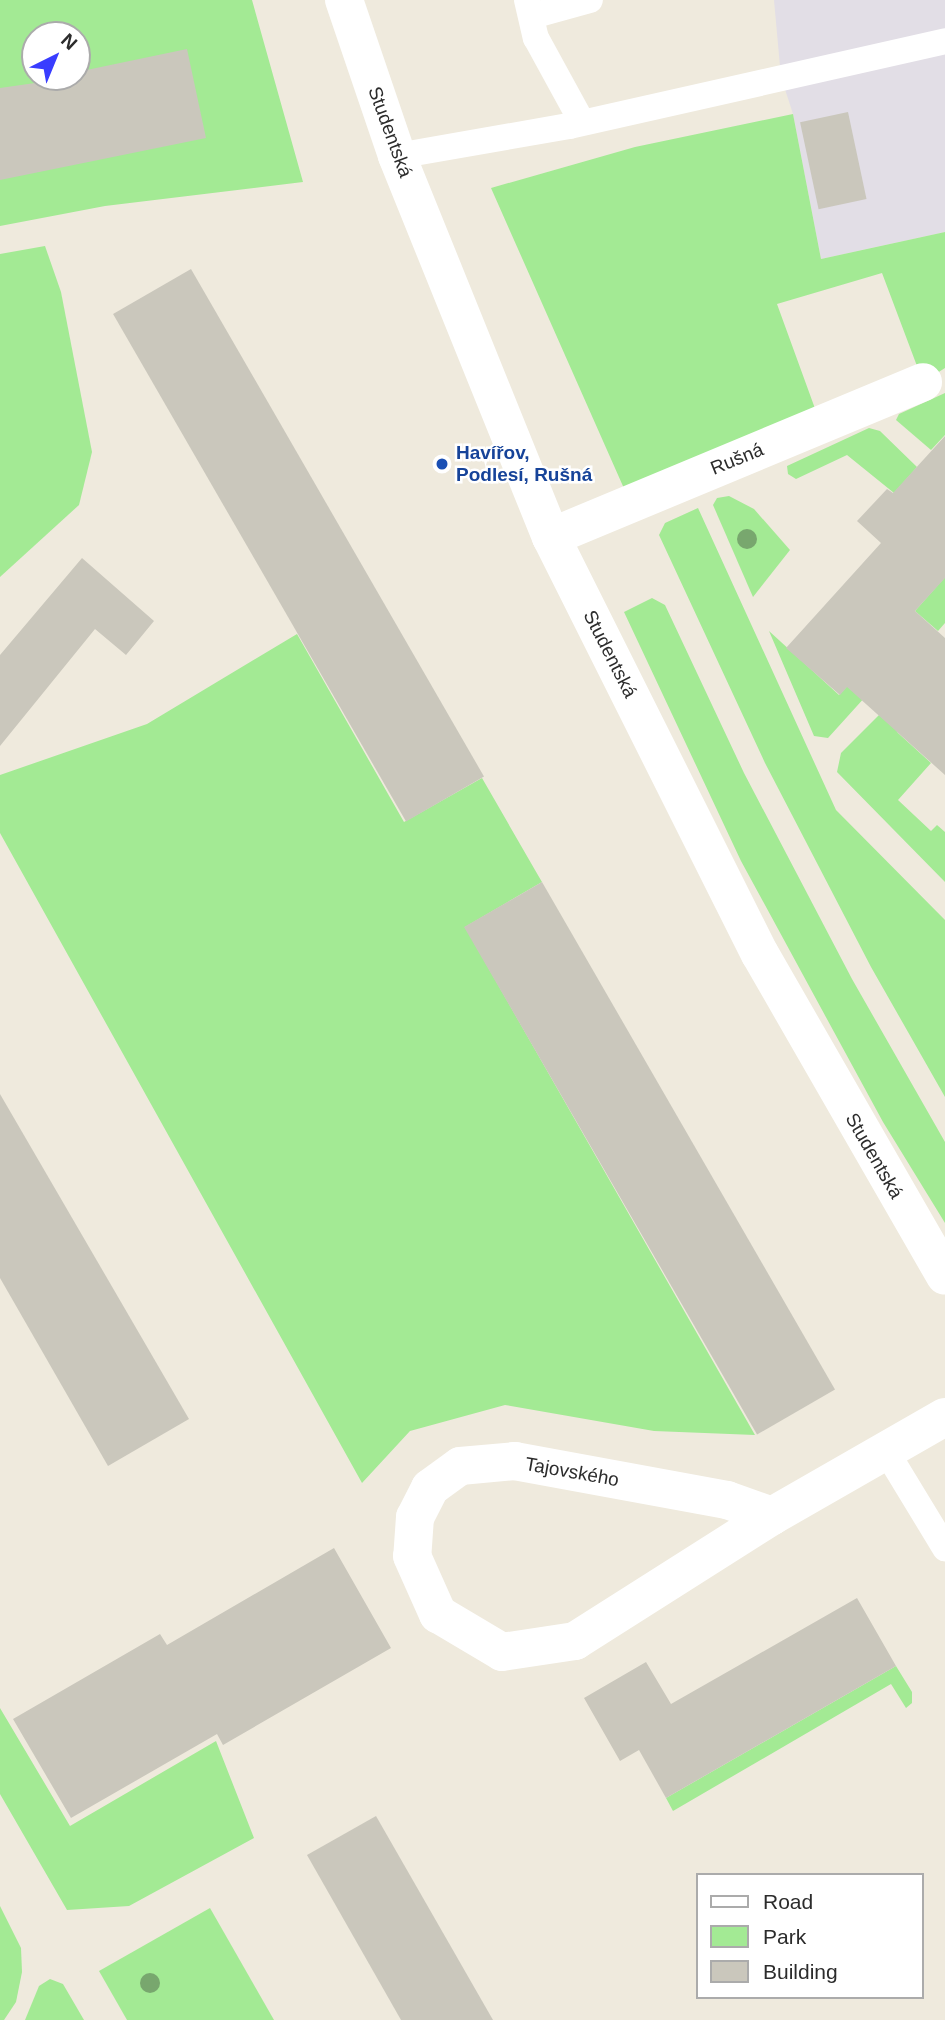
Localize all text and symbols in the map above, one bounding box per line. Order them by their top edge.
north arrow [21,21,91,91]
text: N [57,29,81,54]
street label: Studentská [363,83,417,181]
street label: Rušná [707,438,767,480]
place label: Havířov, Podlesí, Rušná [456,442,592,486]
marker: Havířov, Podlesí, Rušná [434,456,450,472]
street label: Studentská [578,606,642,702]
street label: Studentská [840,1109,908,1203]
street label: Tajovského [523,1453,621,1491]
legend [696,1873,924,1999]
text: Road [763,1890,813,1913]
text: Park [763,1925,806,1948]
text: Building [763,1960,838,1983]

